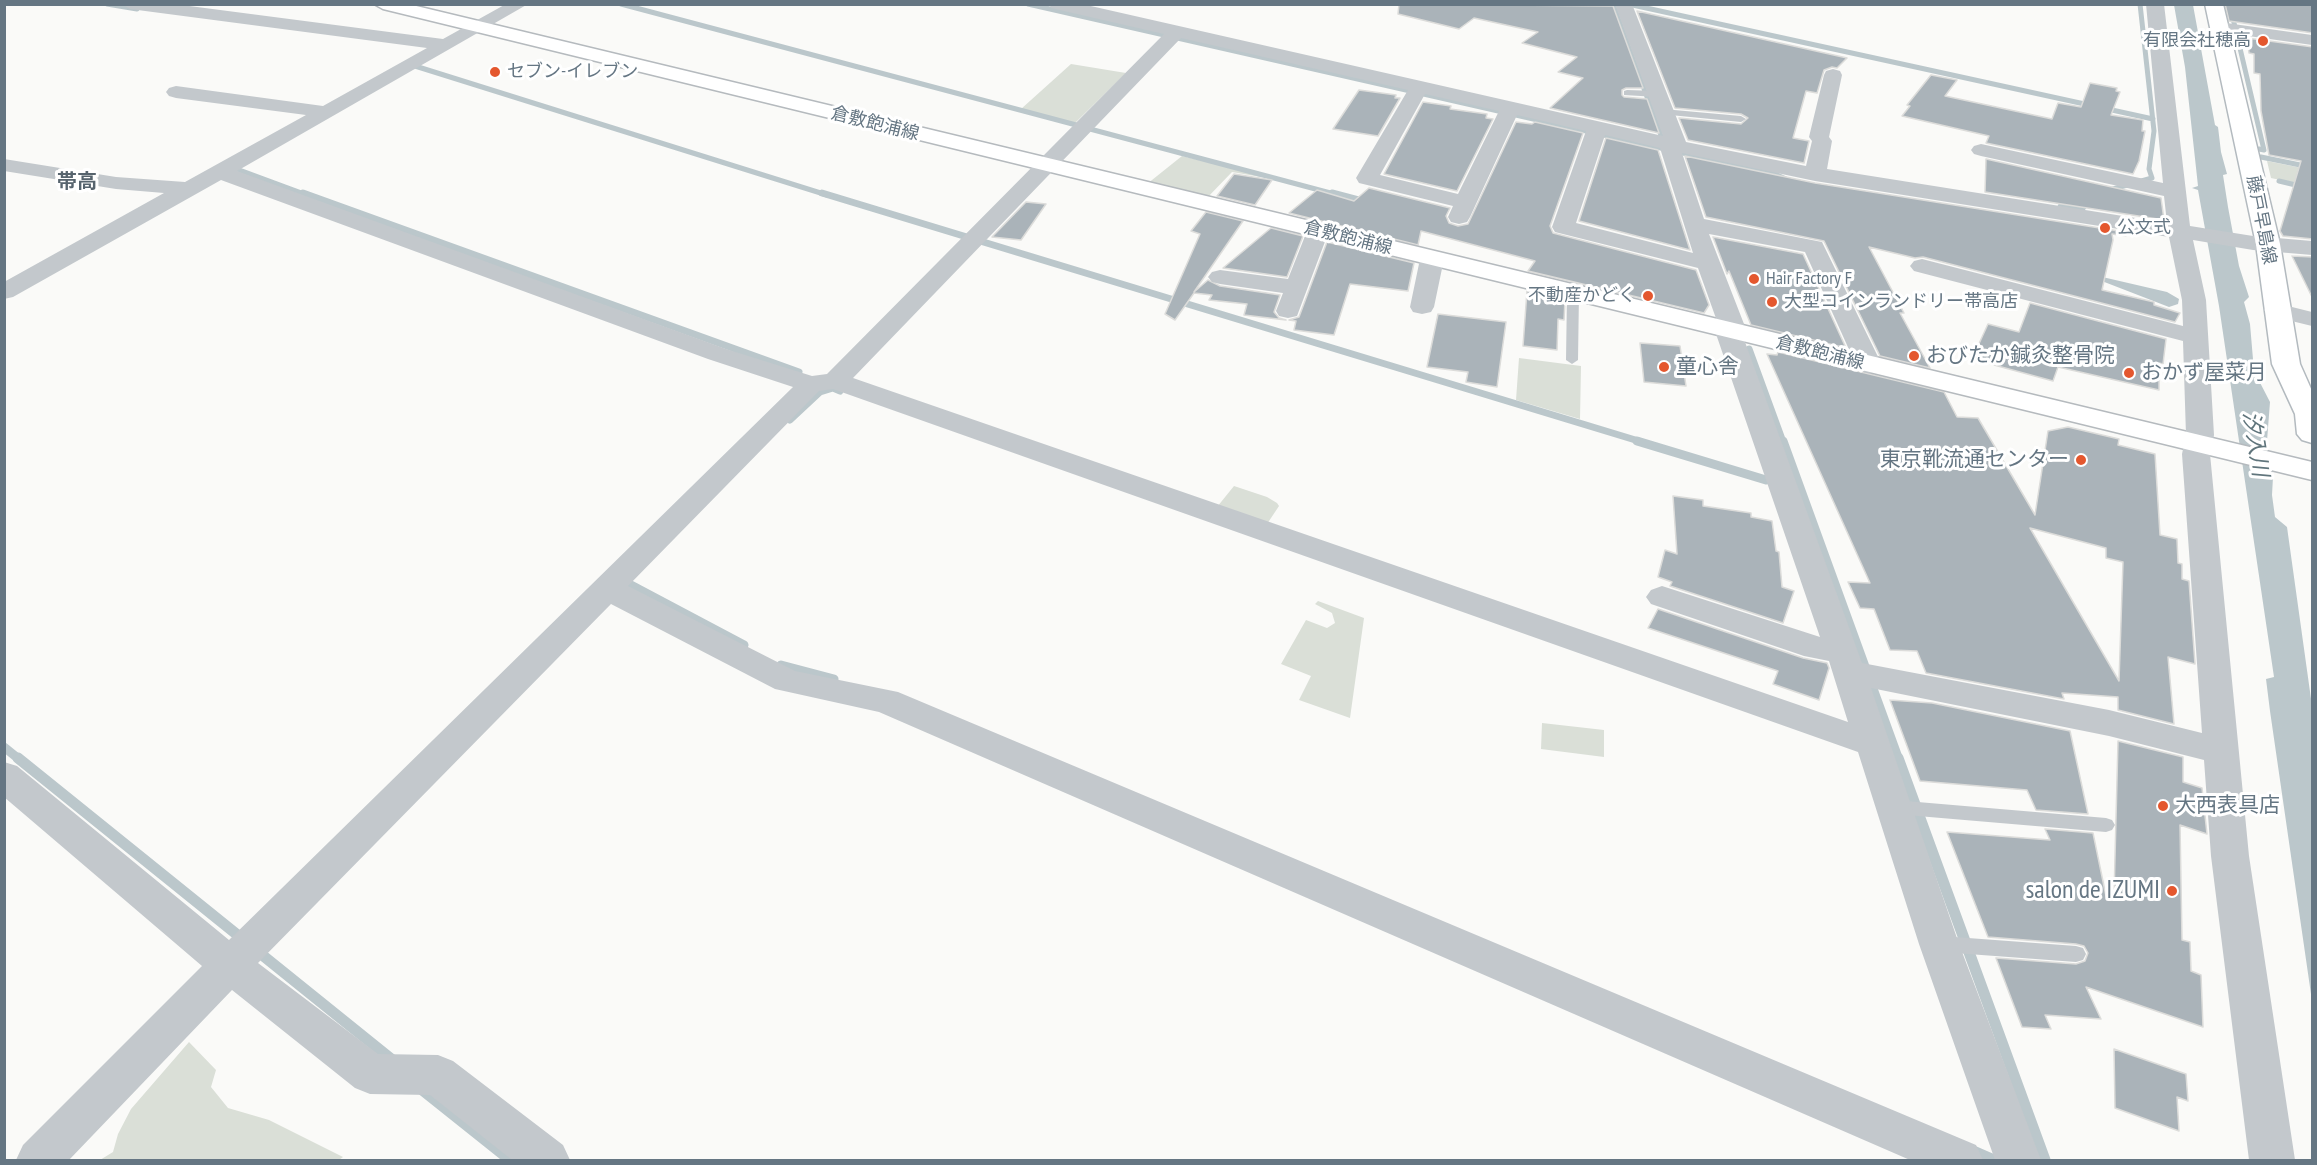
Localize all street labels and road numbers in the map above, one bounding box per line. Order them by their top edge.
street label: 倉敷飽浦線 [829,103,921,145]
street label: 藤戸早島線 [2242,174,2280,266]
street label: 倉敷飽浦線 [1302,217,1394,259]
street label: 倉敷飽浦線 [1774,332,1866,374]

